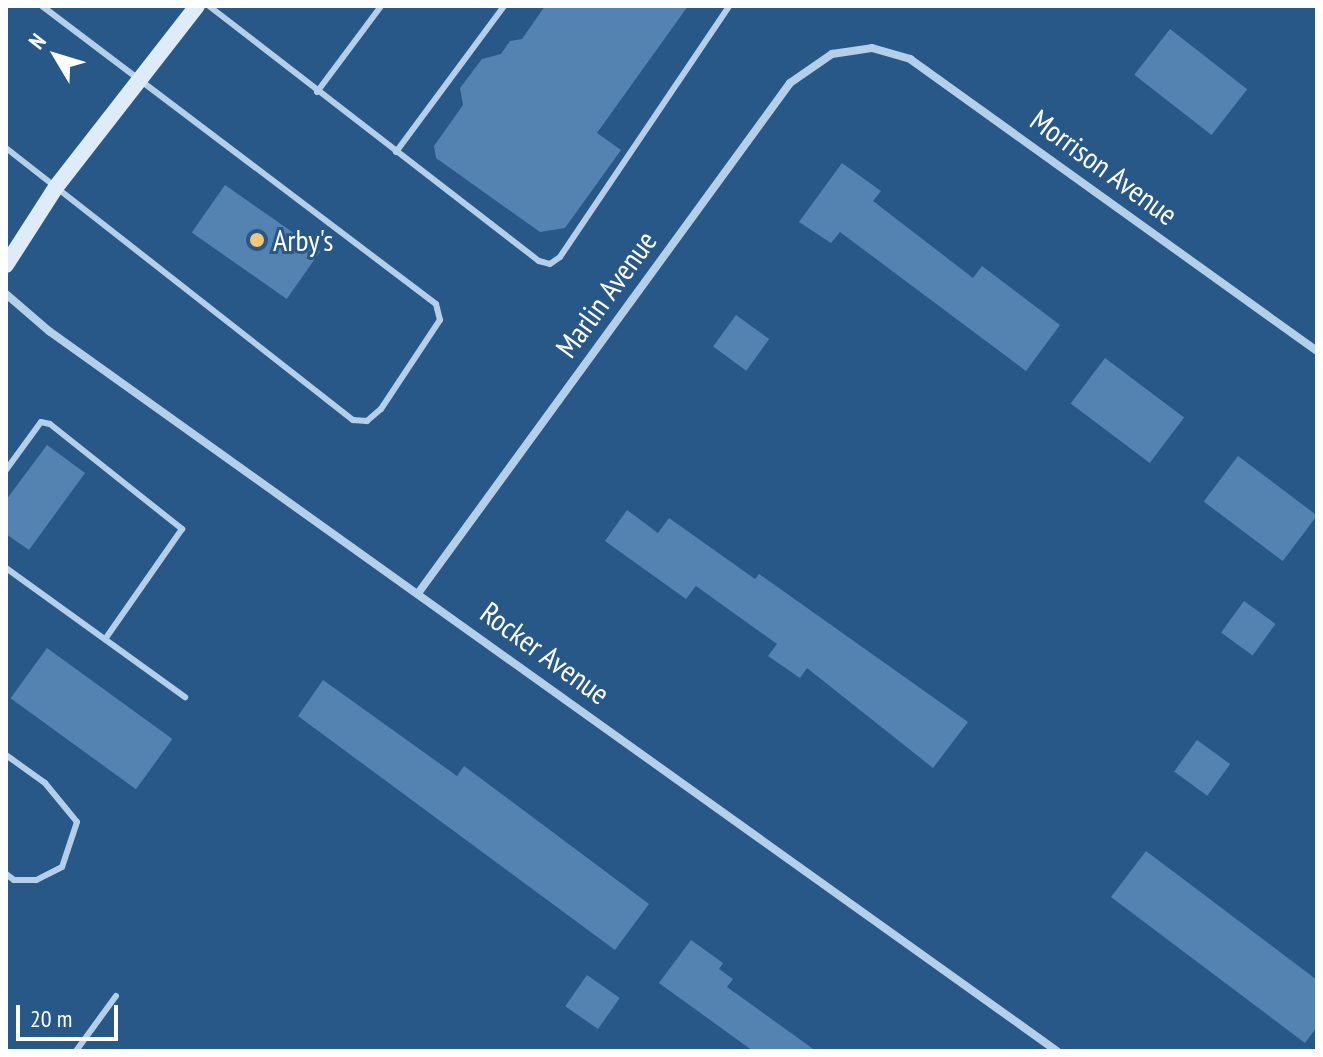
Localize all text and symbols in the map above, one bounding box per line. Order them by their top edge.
north arrow [16,16,96,96]
text: N [22,28,52,55]
street label: Morrison Avenue [1023,101,1185,233]
place label: Arby's [273,222,333,258]
street label: Marlin Avenue [548,223,664,365]
marker: Arby's [248,231,266,249]
street label: Rocker Avenue [473,594,617,712]
scale bar [20,989,122,1039]
text: 20 m [30,1003,72,1034]

